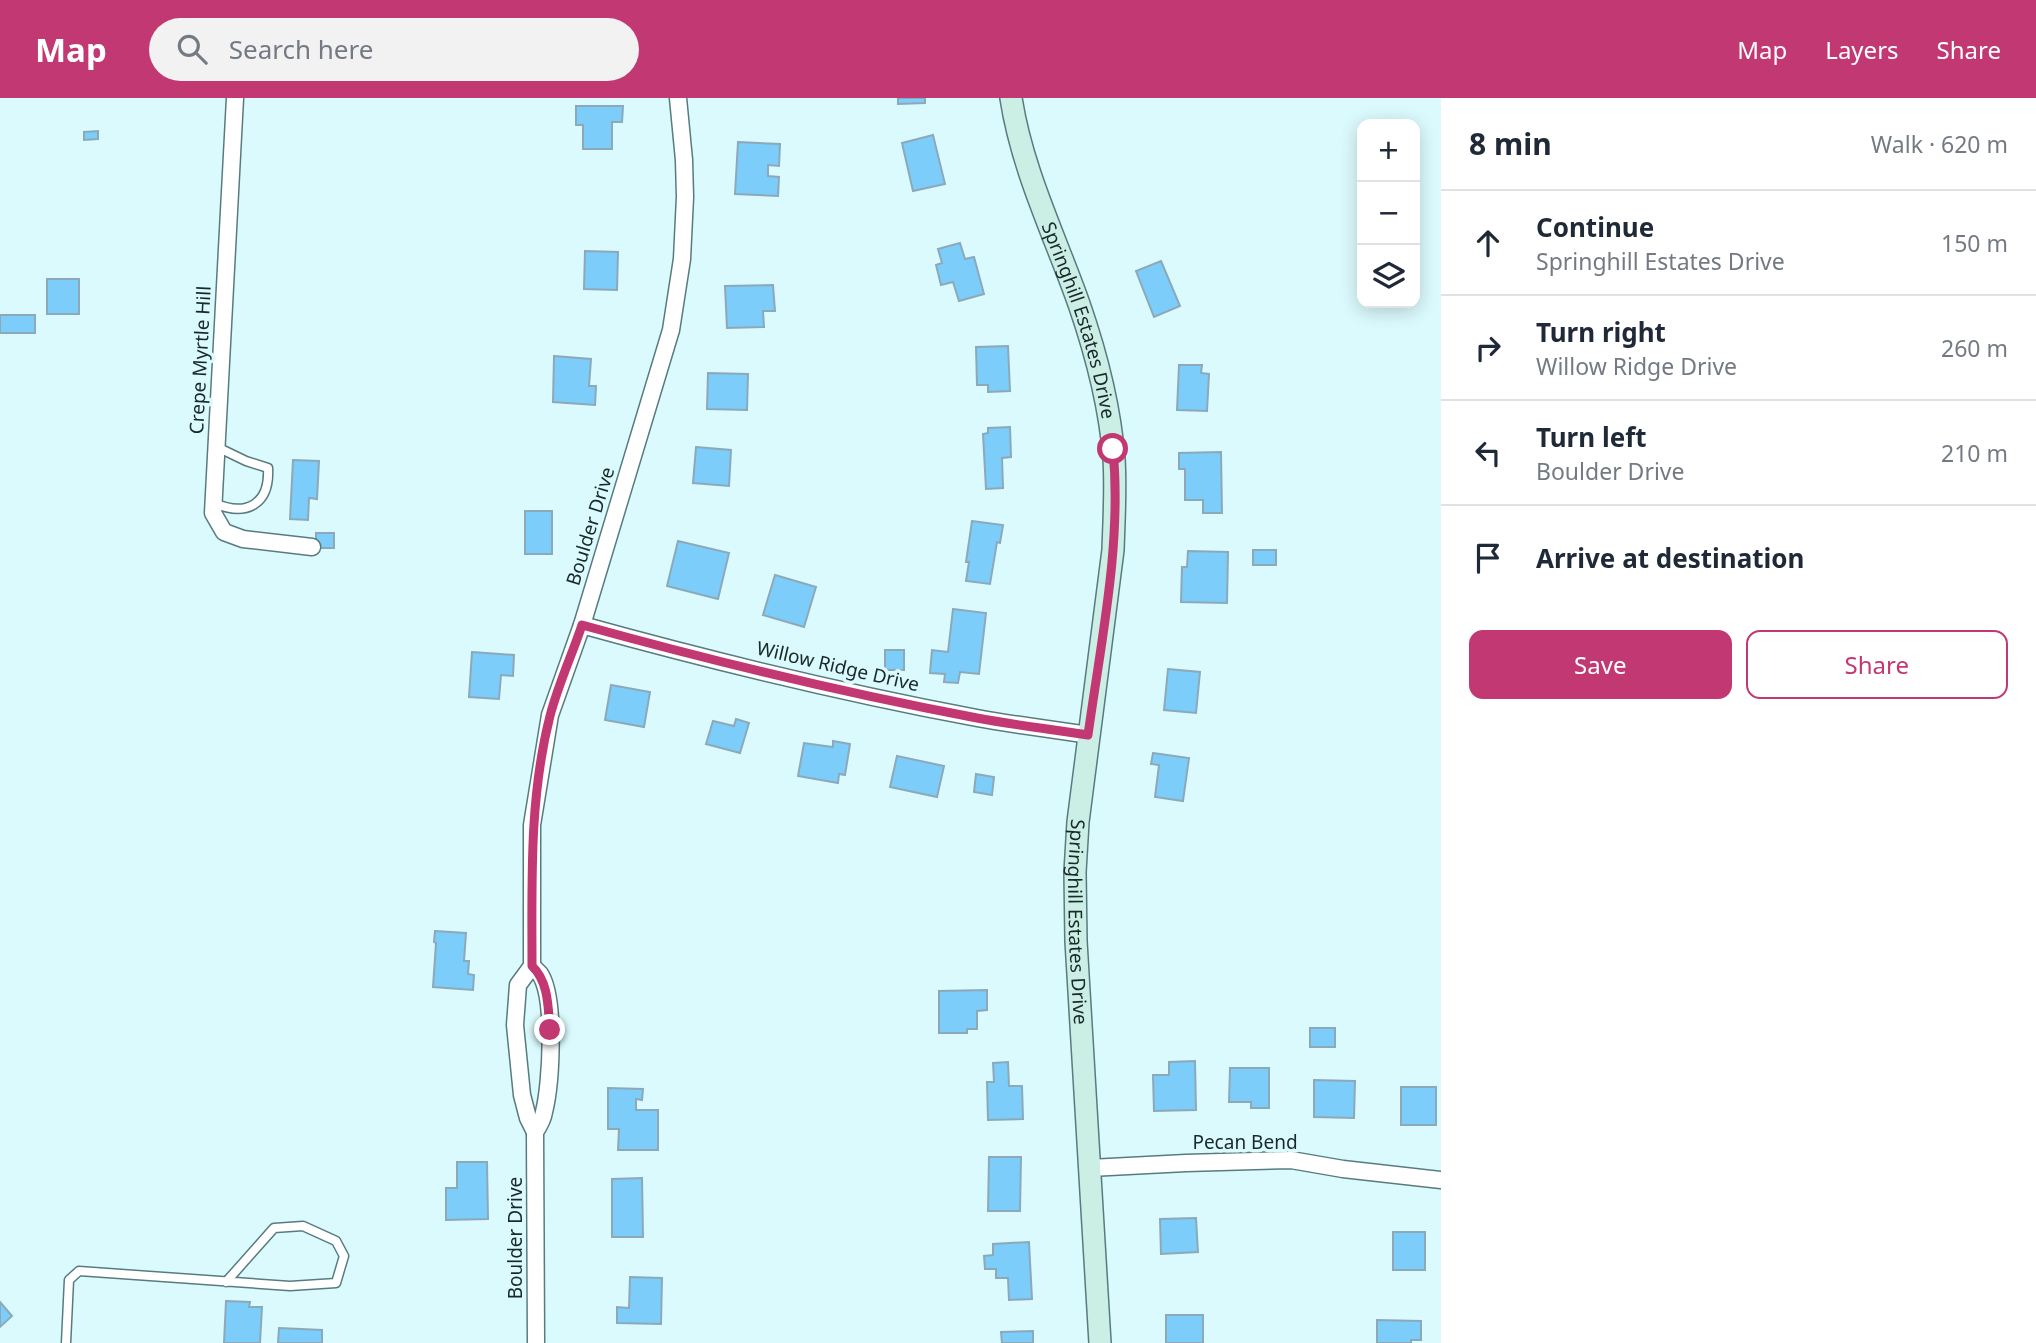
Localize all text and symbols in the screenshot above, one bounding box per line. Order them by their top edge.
search box [149,18,639,81]
text: Map [35,27,107,72]
icon: search [173,30,211,68]
text: Search here [229,31,373,67]
text: Map [1737,33,1787,66]
text: Layers [1825,33,1899,66]
text: Share [1937,33,2001,66]
map controls [1357,119,1420,308]
button: + [1357,119,1420,182]
text: 8 min [1469,123,1552,164]
text: Walk · 620 m [1871,128,2008,160]
button: − [1357,182,1420,245]
text: Continue [1536,209,1654,245]
street label: Springhill Estates Drive [1036,218,1122,421]
icon: ahead [1469,224,1507,262]
text: 150 m [1941,227,2008,259]
button: layers [1357,245,1420,308]
text: Springhill Estates Drive [1536,245,1785,277]
street label: Crepe Myrtle Hill [183,285,217,435]
text: Turn right [1536,314,1666,350]
icon: right [1469,329,1507,367]
text: 260 m [1941,332,2008,364]
text: Willow Ridge Drive [1536,350,1737,382]
text: Turn left [1536,419,1647,455]
route start [1097,433,1128,464]
icon: left [1469,434,1507,472]
text: 210 m [1941,437,2008,469]
text: Boulder Drive [1536,455,1685,487]
street label: Boulder Drive [560,464,620,588]
icon: arrive [1469,539,1507,577]
text: Arrive at destination [1536,540,1805,576]
button: Save [1469,630,1732,699]
button: Share [1746,630,2008,699]
street label: Willow Ridge Drive [754,635,922,697]
street label: Springhill Estates Drive [1062,818,1094,1025]
route end [534,1014,565,1045]
street label: Pecan Bend [1192,1129,1298,1155]
street label: Boulder Drive [502,1177,528,1299]

